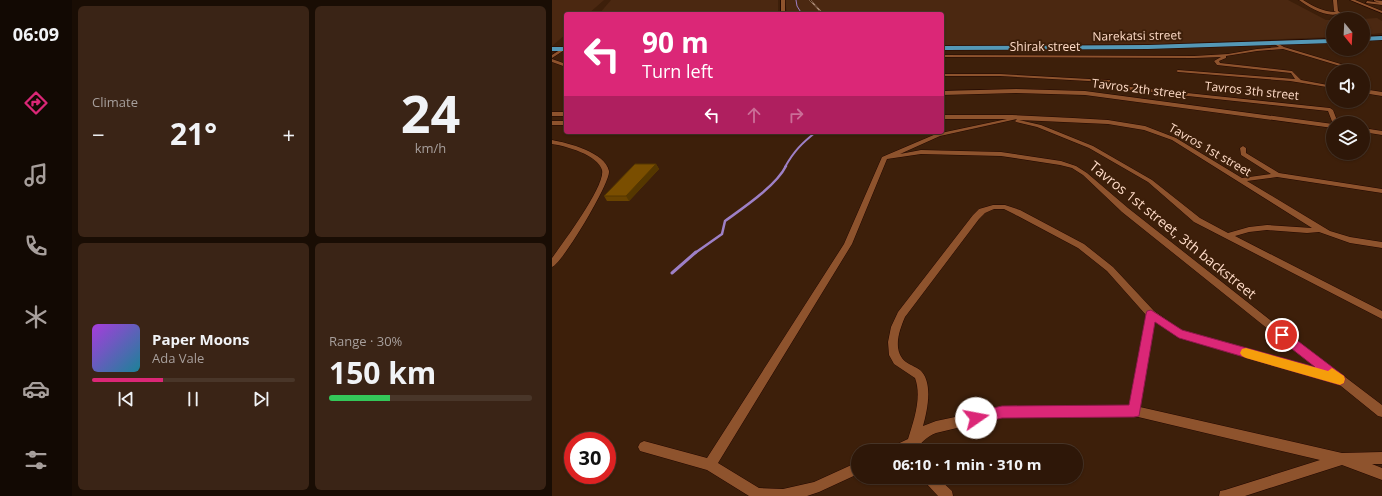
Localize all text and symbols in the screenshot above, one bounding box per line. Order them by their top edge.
north arrow [1326,12,1370,56]
map controls [1326,12,1370,160]
text: 06:09 [13,22,59,46]
text: 90 m [642,23,709,61]
street label: Narekatsi street [1092,26,1182,45]
icon: left [576,28,628,80]
street label: Shirak street [1010,38,1080,55]
text: Turn left [642,59,713,83]
button: sound [1326,64,1370,108]
street label: Tavros 2th street [1091,74,1187,103]
text: 24 [401,77,460,148]
street label: Tavros 3th street [1204,77,1300,104]
icon: directions [22,89,50,117]
text: Climate [92,93,138,111]
icon: left [701,104,723,126]
icon: ahead [743,104,765,126]
icon: right [785,104,807,126]
text: 21° [170,113,217,154]
button: layers [1326,116,1370,160]
text: − [92,119,105,149]
text: + [282,119,295,149]
street label: Tavros 1st street [1166,119,1255,180]
text: km/h [415,139,446,157]
street label: Tavros 1st street, 3th backstreet [1086,156,1261,303]
icon: music [22,161,50,189]
icon: phone [22,232,50,260]
icon: climate [22,303,50,331]
pin [1265,318,1299,352]
icon: arrive [1271,324,1293,346]
text: Paper Moons [152,329,250,349]
text: Range · 30% [329,332,402,350]
text: Ada Vale [152,349,204,367]
text: 150 km [329,352,436,393]
icon: car [22,375,50,403]
icon: previous [115,388,137,410]
icon: pause [182,388,204,410]
icon: next [250,388,272,410]
position arrow [955,397,997,439]
speed limit sign: 30 [564,432,616,484]
icon: filters [22,446,50,474]
text: 06:10 · 1 min · 310 m [893,454,1041,474]

